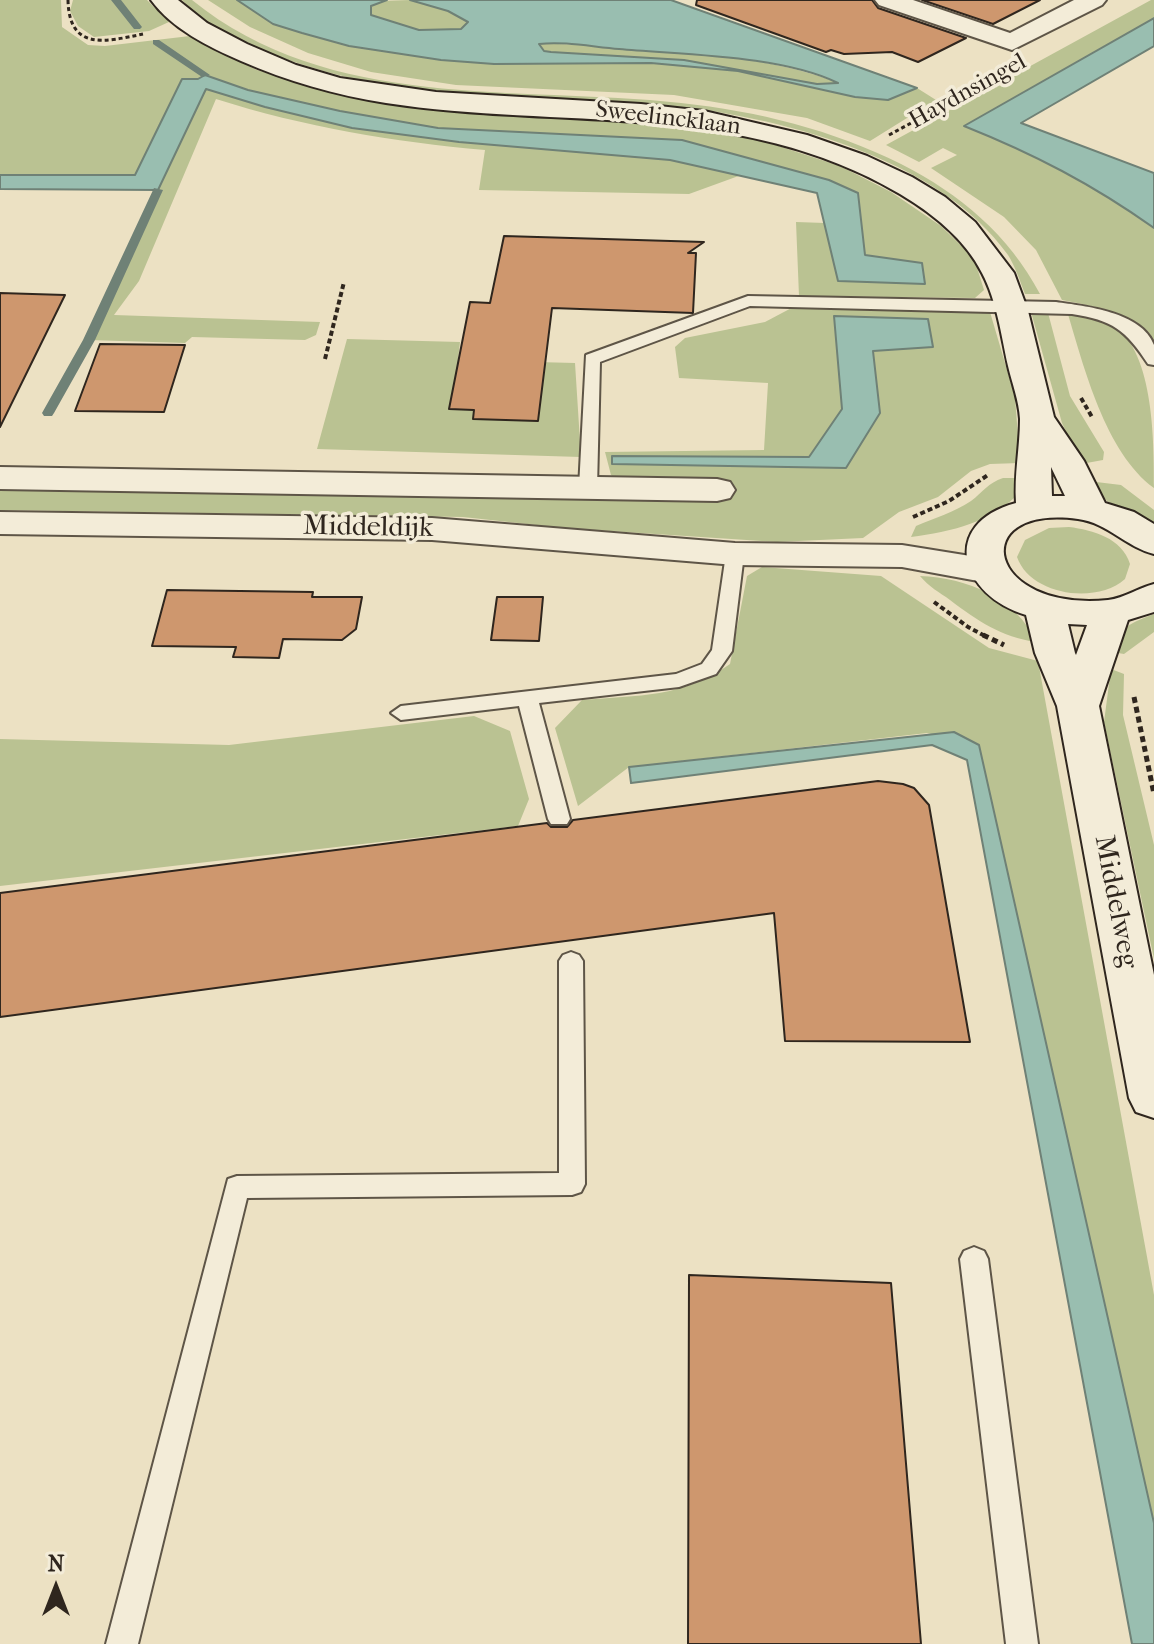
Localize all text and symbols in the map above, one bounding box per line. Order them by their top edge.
street label: Haydnsingel [904,48,1032,136]
street label: Sweelincklaan [594,96,742,142]
street label: Middeldijk [303,510,433,546]
street label: Middelweg [1086,833,1144,971]
north arrow [16,1548,96,1628]
text: N [48,1551,64,1577]

